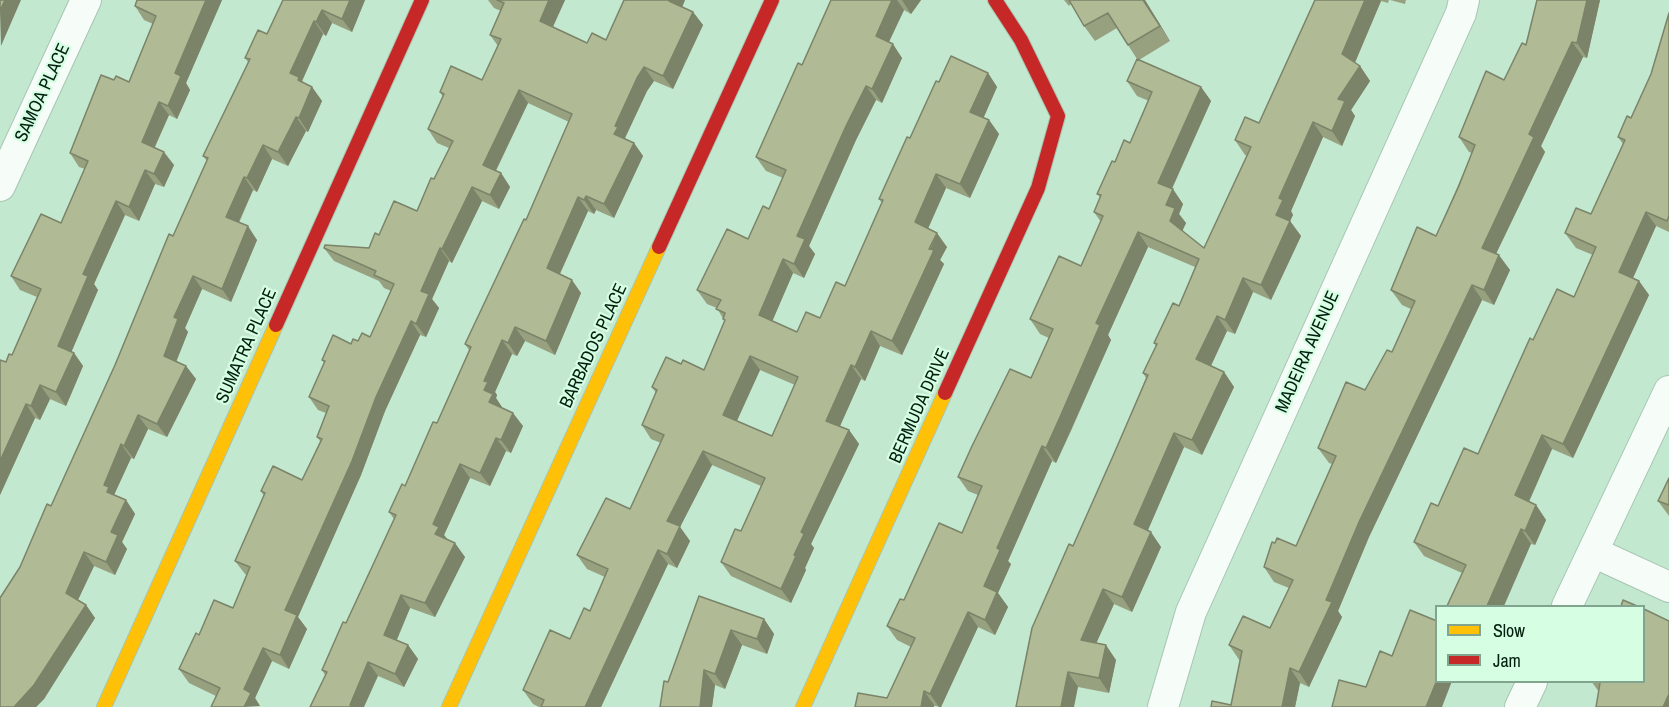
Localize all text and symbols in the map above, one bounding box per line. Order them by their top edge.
street label: SAMOA PLACE [11,40,75,146]
street label: BARBADOS PLACE [556,280,632,412]
street label: SUMATRA PLACE [212,285,282,407]
street label: MADEIRA AVENUE [1271,288,1345,416]
street label: BERMUDA DRIVE [885,345,955,467]
legend [1435,605,1645,683]
text: Slow [1493,618,1525,643]
text: Jam [1493,648,1521,673]

